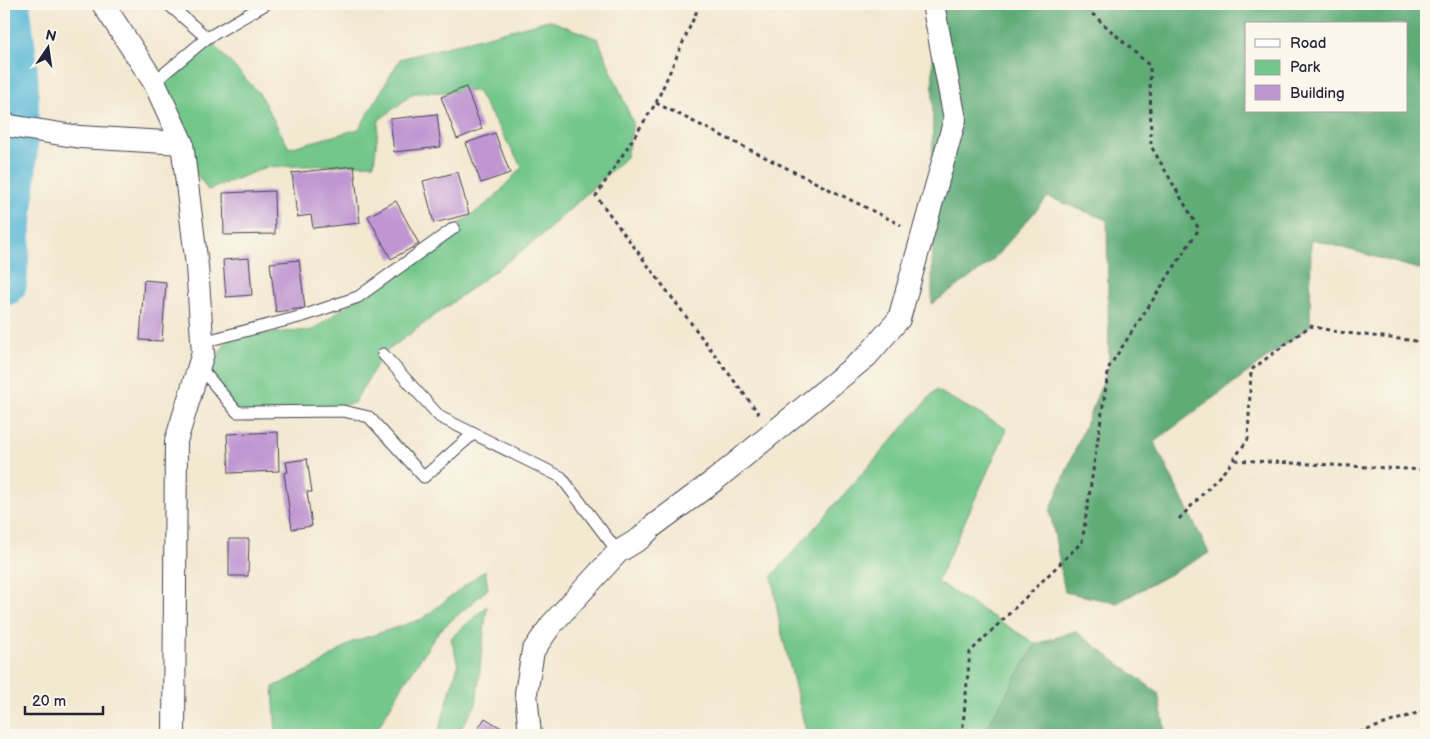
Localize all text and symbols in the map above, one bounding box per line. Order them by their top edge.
north arrow [22,22,72,72]
legend [1245,22,1408,112]
text: N [44,26,58,45]
text: Road [1290,34,1326,53]
text: Park [1290,58,1321,77]
text: Building [1290,84,1345,103]
scale bar [25,684,102,716]
text: 20 m [32,692,66,711]

